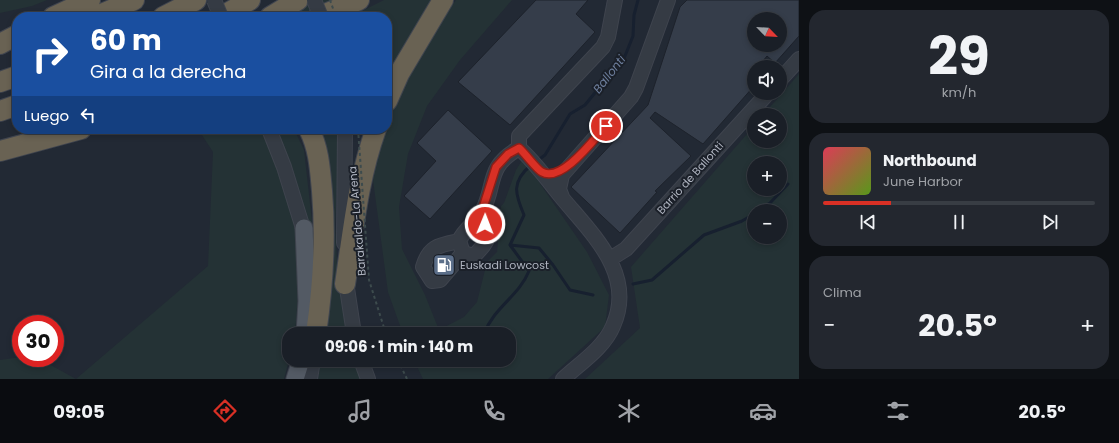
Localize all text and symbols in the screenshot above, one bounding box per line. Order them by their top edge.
north arrow [747,12,787,52]
map controls [747,12,787,244]
text: 29 [928,20,990,93]
text: 60 m [90,21,162,60]
icon: right [24,28,76,80]
water label: Ballonti [589,51,630,97]
text: Gira a la derecha [90,59,246,84]
button: sound [747,60,787,100]
text: km/h [942,83,976,102]
icon: left [77,104,99,126]
text: Luego [24,105,69,126]
button: layers [747,108,787,148]
pin [589,109,623,143]
icon: arrive [595,115,617,137]
street label: Barrio de Ballonti [653,138,727,218]
text: Northbound [883,150,977,171]
button: + [747,156,787,196]
street label: Barakaldo-La Arena [344,166,370,276]
text: June Harbor [883,172,963,191]
position arrow [464,203,506,245]
button: − [747,204,787,244]
icon: previous [857,211,879,233]
icon: pause [948,211,970,233]
icon: next [1039,211,1061,233]
fuel station icon: Euskadi Lowcost [431,252,457,278]
place label: Euskadi Lowcost [460,257,549,273]
text: Clima [823,283,862,302]
text: 20.5° [918,304,997,347]
text: − [823,310,835,341]
text: + [1080,310,1095,341]
speed limit sign: 30 [12,315,64,367]
text: 09:06 · 1 min · 140 m [325,336,473,357]
icon: directions [211,397,239,425]
icon: music [346,397,374,425]
icon: phone [480,397,508,425]
icon: climate [615,397,643,425]
icon: car [749,397,777,425]
icon: filters [884,397,912,425]
text: 09:05 [53,399,105,424]
text: 20.5° [1019,399,1066,424]

